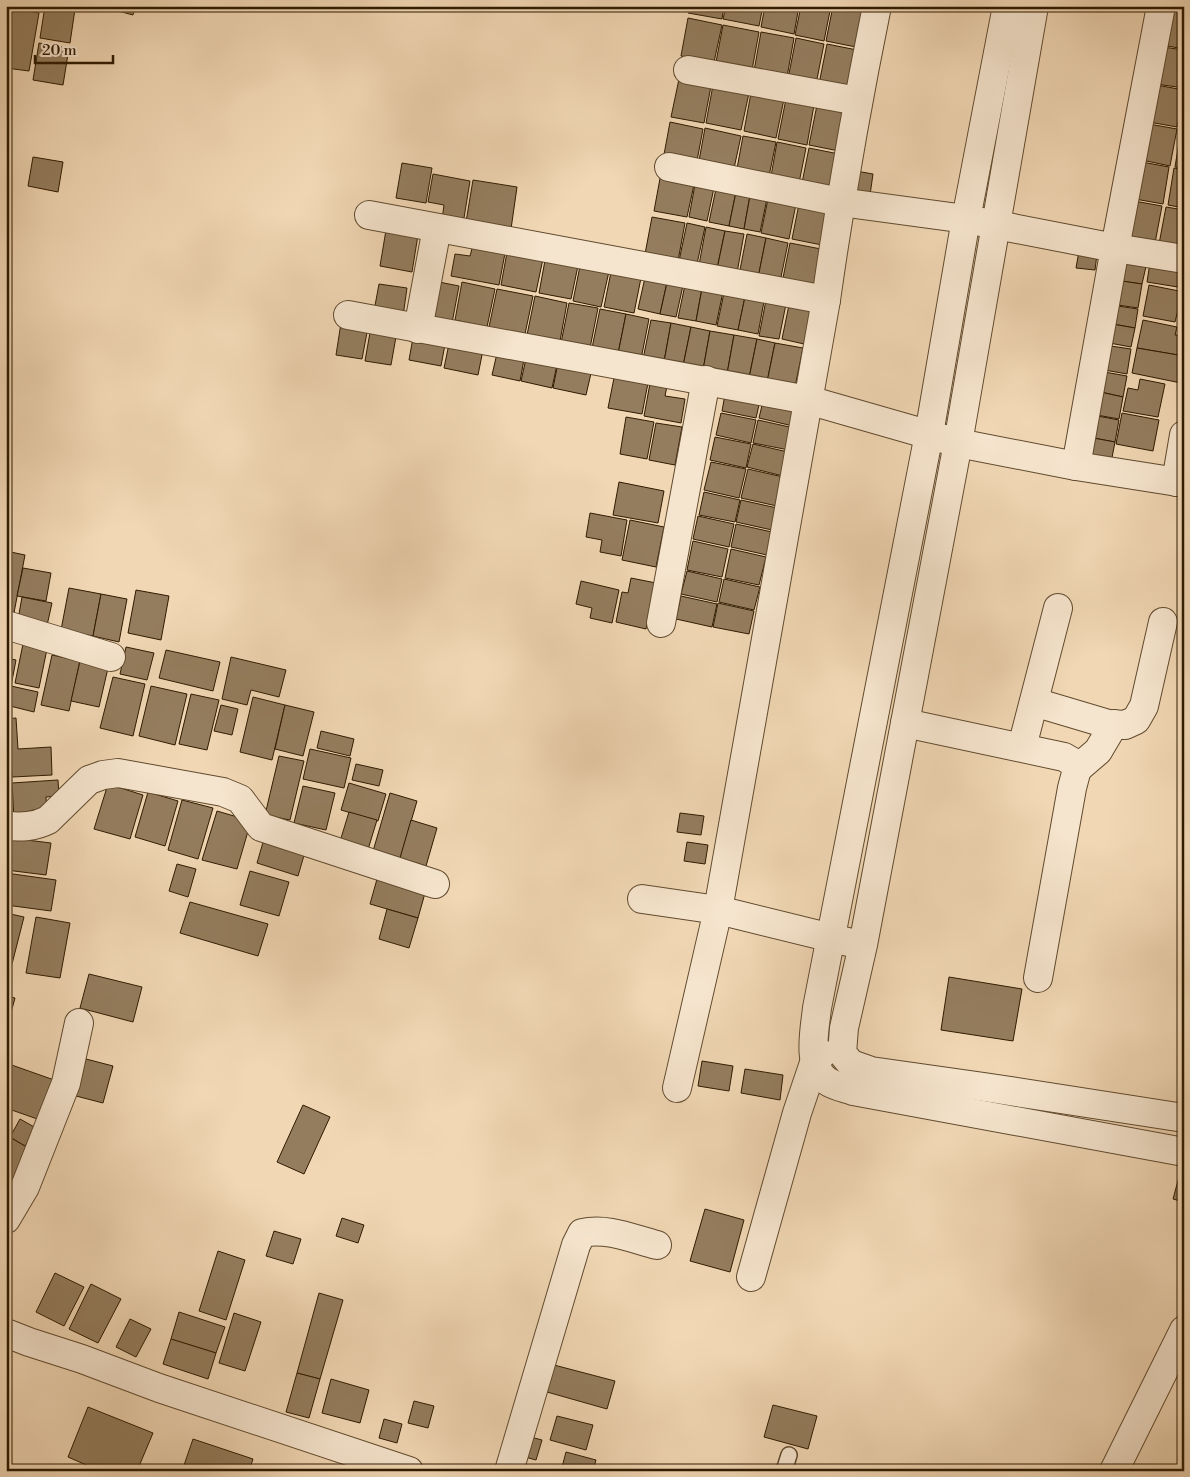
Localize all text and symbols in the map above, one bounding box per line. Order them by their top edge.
scale bar [35,32,112,64]
text: 20 m [42,41,77,60]

